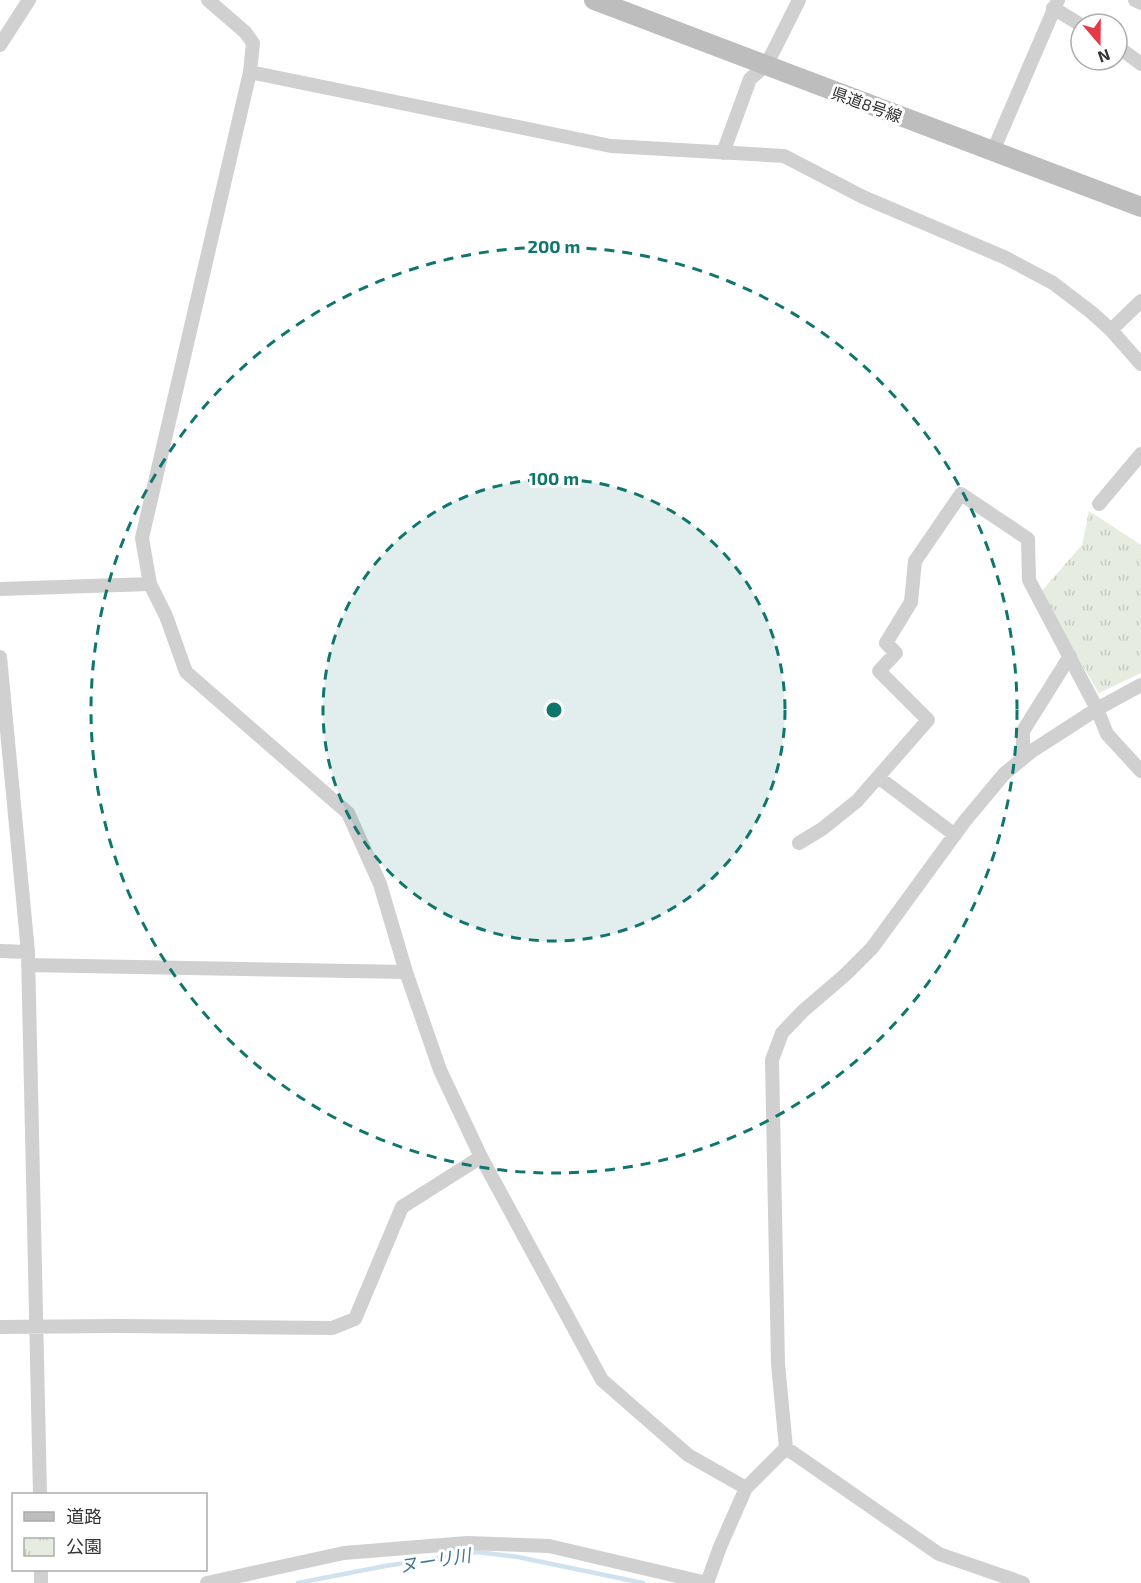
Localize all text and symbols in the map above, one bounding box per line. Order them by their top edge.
north arrow [1069,12,1129,72]
text: N [1096,46,1113,67]
street label: 県道8号線 [829,82,905,126]
text: 200 m [528,235,580,257]
text: 100 m [529,467,579,489]
centre of rings [544,700,564,720]
legend [12,1493,207,1571]
text: 道路 [66,1505,102,1527]
text: 公園 [66,1535,102,1557]
water label: ヌーリ川 [398,1543,474,1576]

